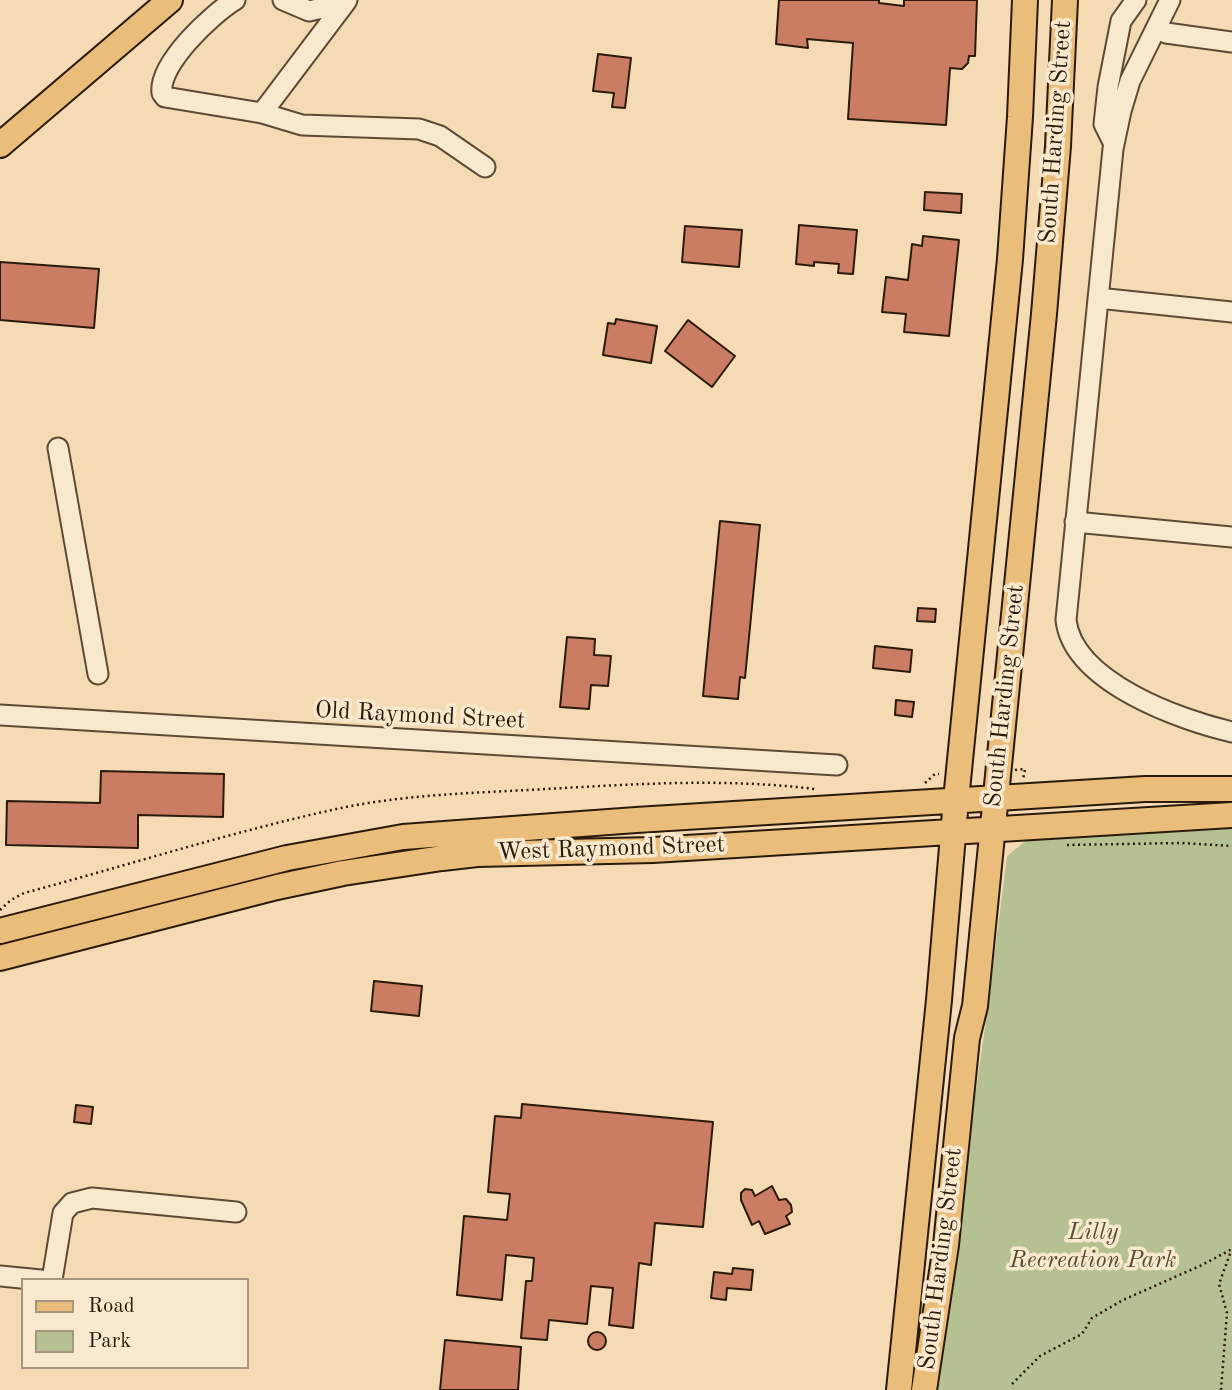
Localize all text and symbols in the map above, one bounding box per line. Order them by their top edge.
street label: South Harding Street [1034,19,1078,245]
street label: South Harding Street [979,583,1031,809]
street label: Old Raymond Street [314,696,526,736]
street label: West Raymond Street [497,831,725,867]
street label: South Harding Street [913,1146,969,1372]
park label: Lilly Recreation Park [1009,1219,1177,1275]
legend [21,1278,248,1369]
text: Road [88,1296,135,1317]
text: Park [88,1331,131,1352]

